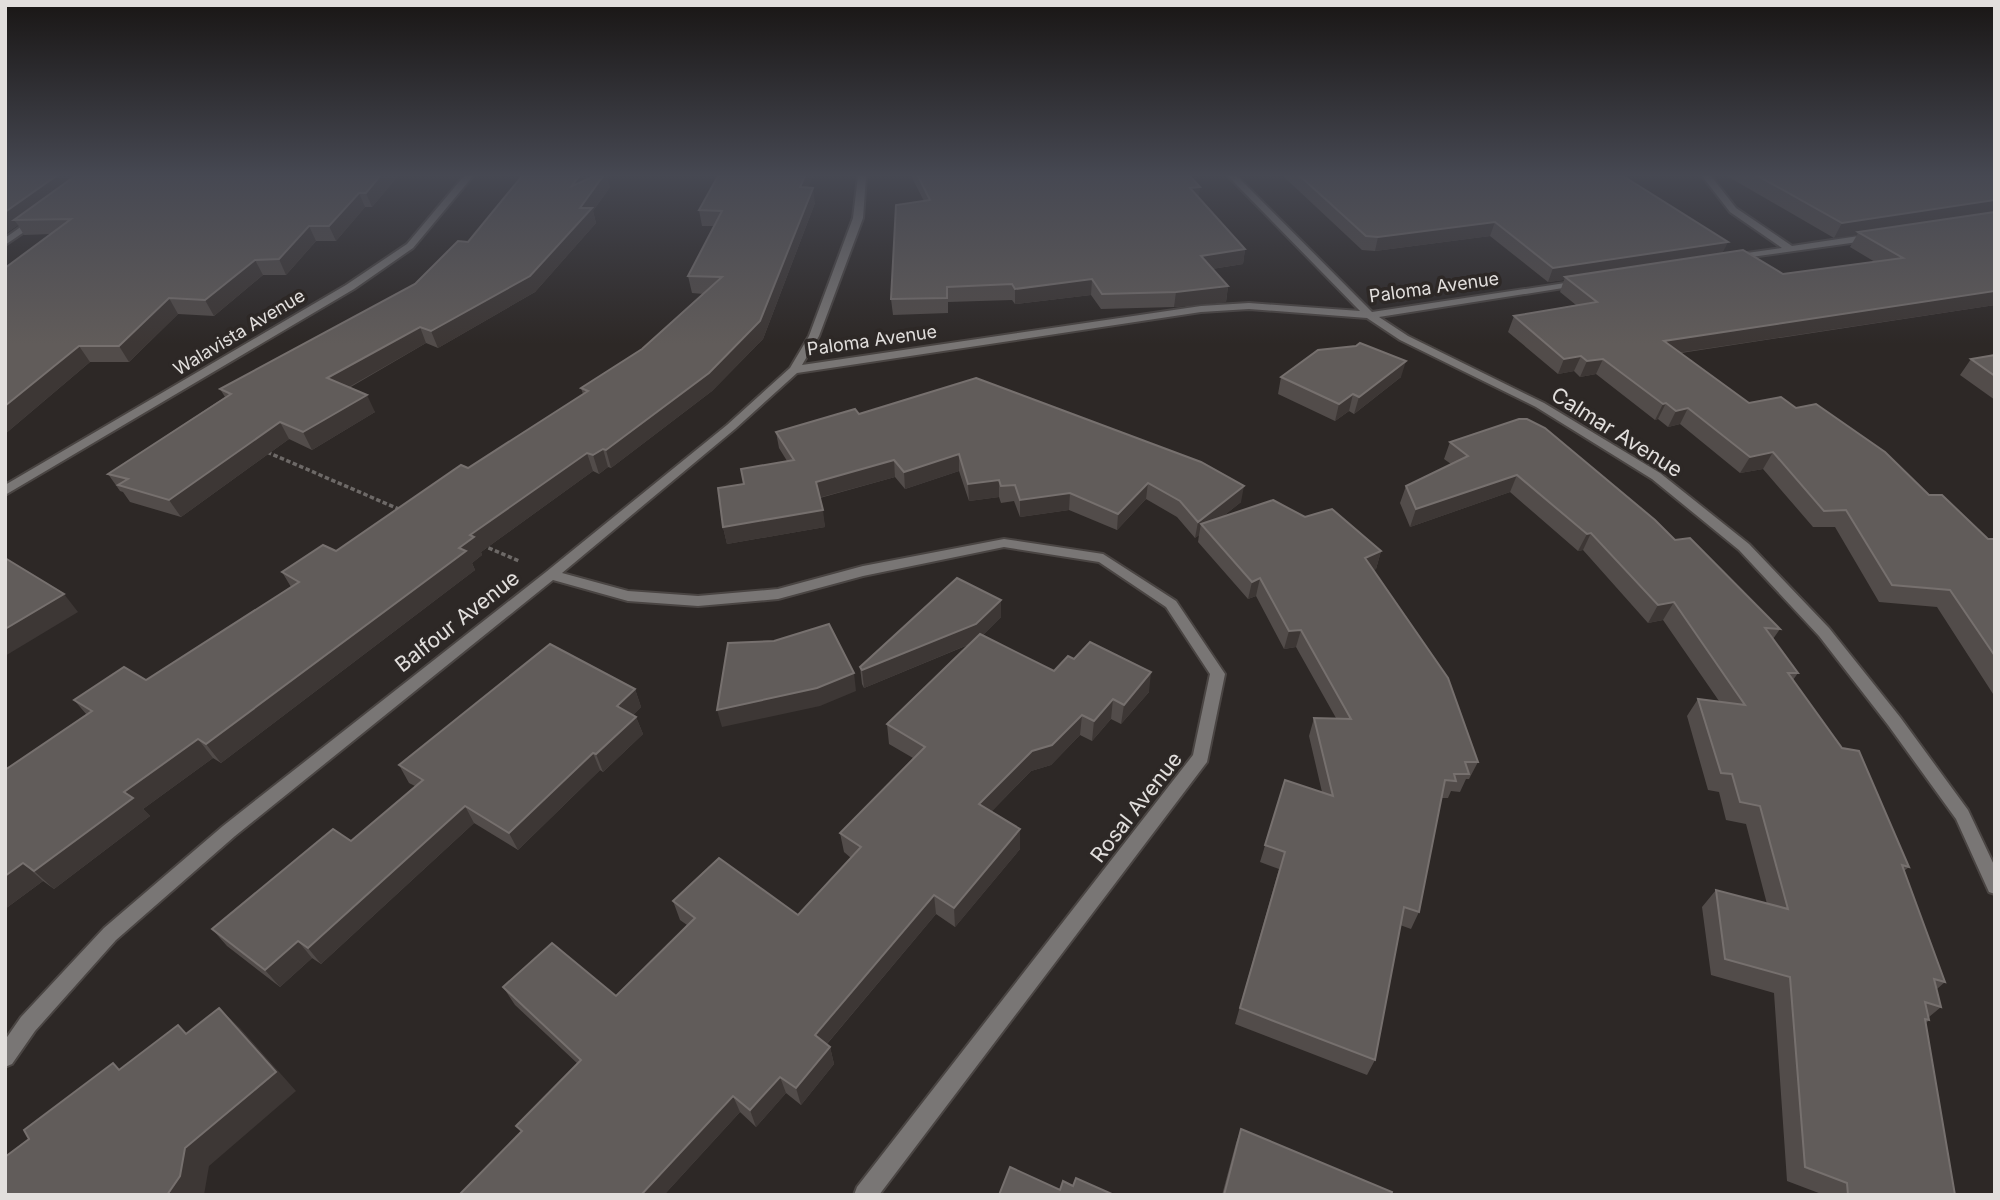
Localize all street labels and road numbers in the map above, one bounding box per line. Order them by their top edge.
street label: Paloma Avenue [1368,267,1500,307]
street label: Walavista Avenue [170,285,308,379]
street label: Paloma Avenue [806,320,938,360]
street label: Calmar Avenue [1547,382,1687,482]
street label: Balfour Avenue [390,565,524,677]
street label: Rosal Avenue [1085,747,1187,867]

